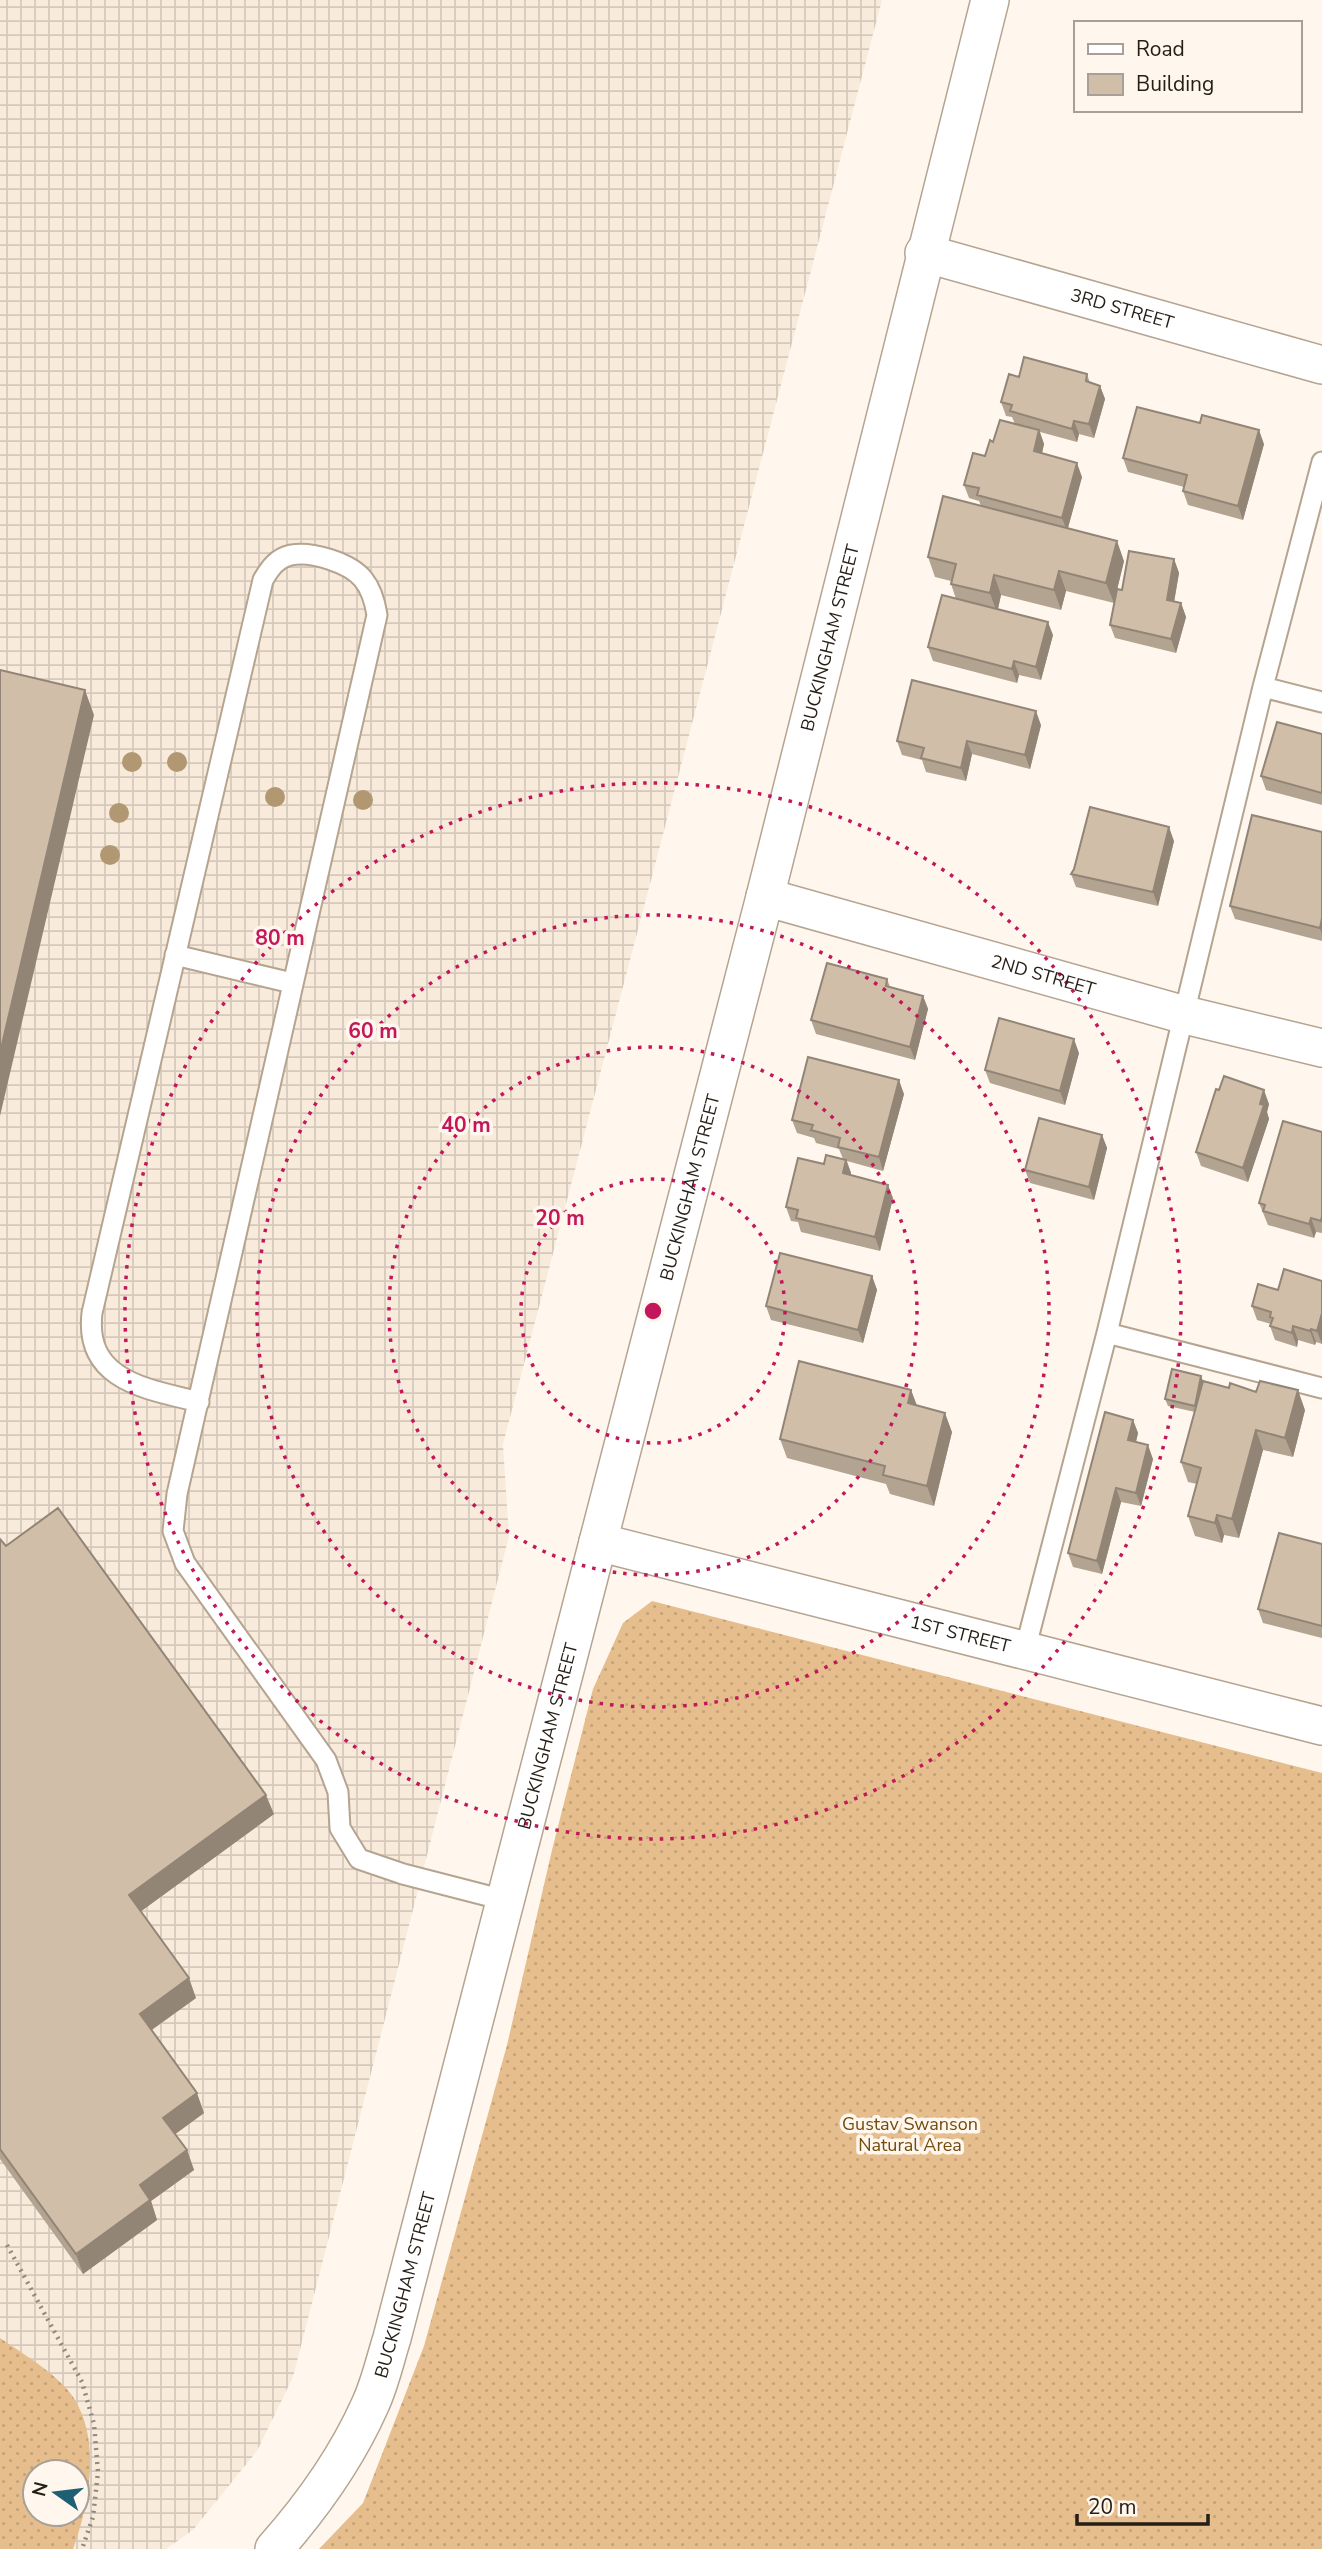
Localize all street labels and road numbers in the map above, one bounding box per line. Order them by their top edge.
street label: 3RD STREET [1068,283,1177,335]
street label: BUCKINGHAM STREET [795,542,865,734]
street label: 2ND STREET [988,949,1098,1001]
street label: BUCKINGHAM STREET [654,1091,726,1283]
street label: 1ST STREET [908,1610,1013,1658]
street label: BUCKINGHAM STREET [512,1640,583,1832]
street label: BUCKINGHAM STREET [369,2189,441,2381]

